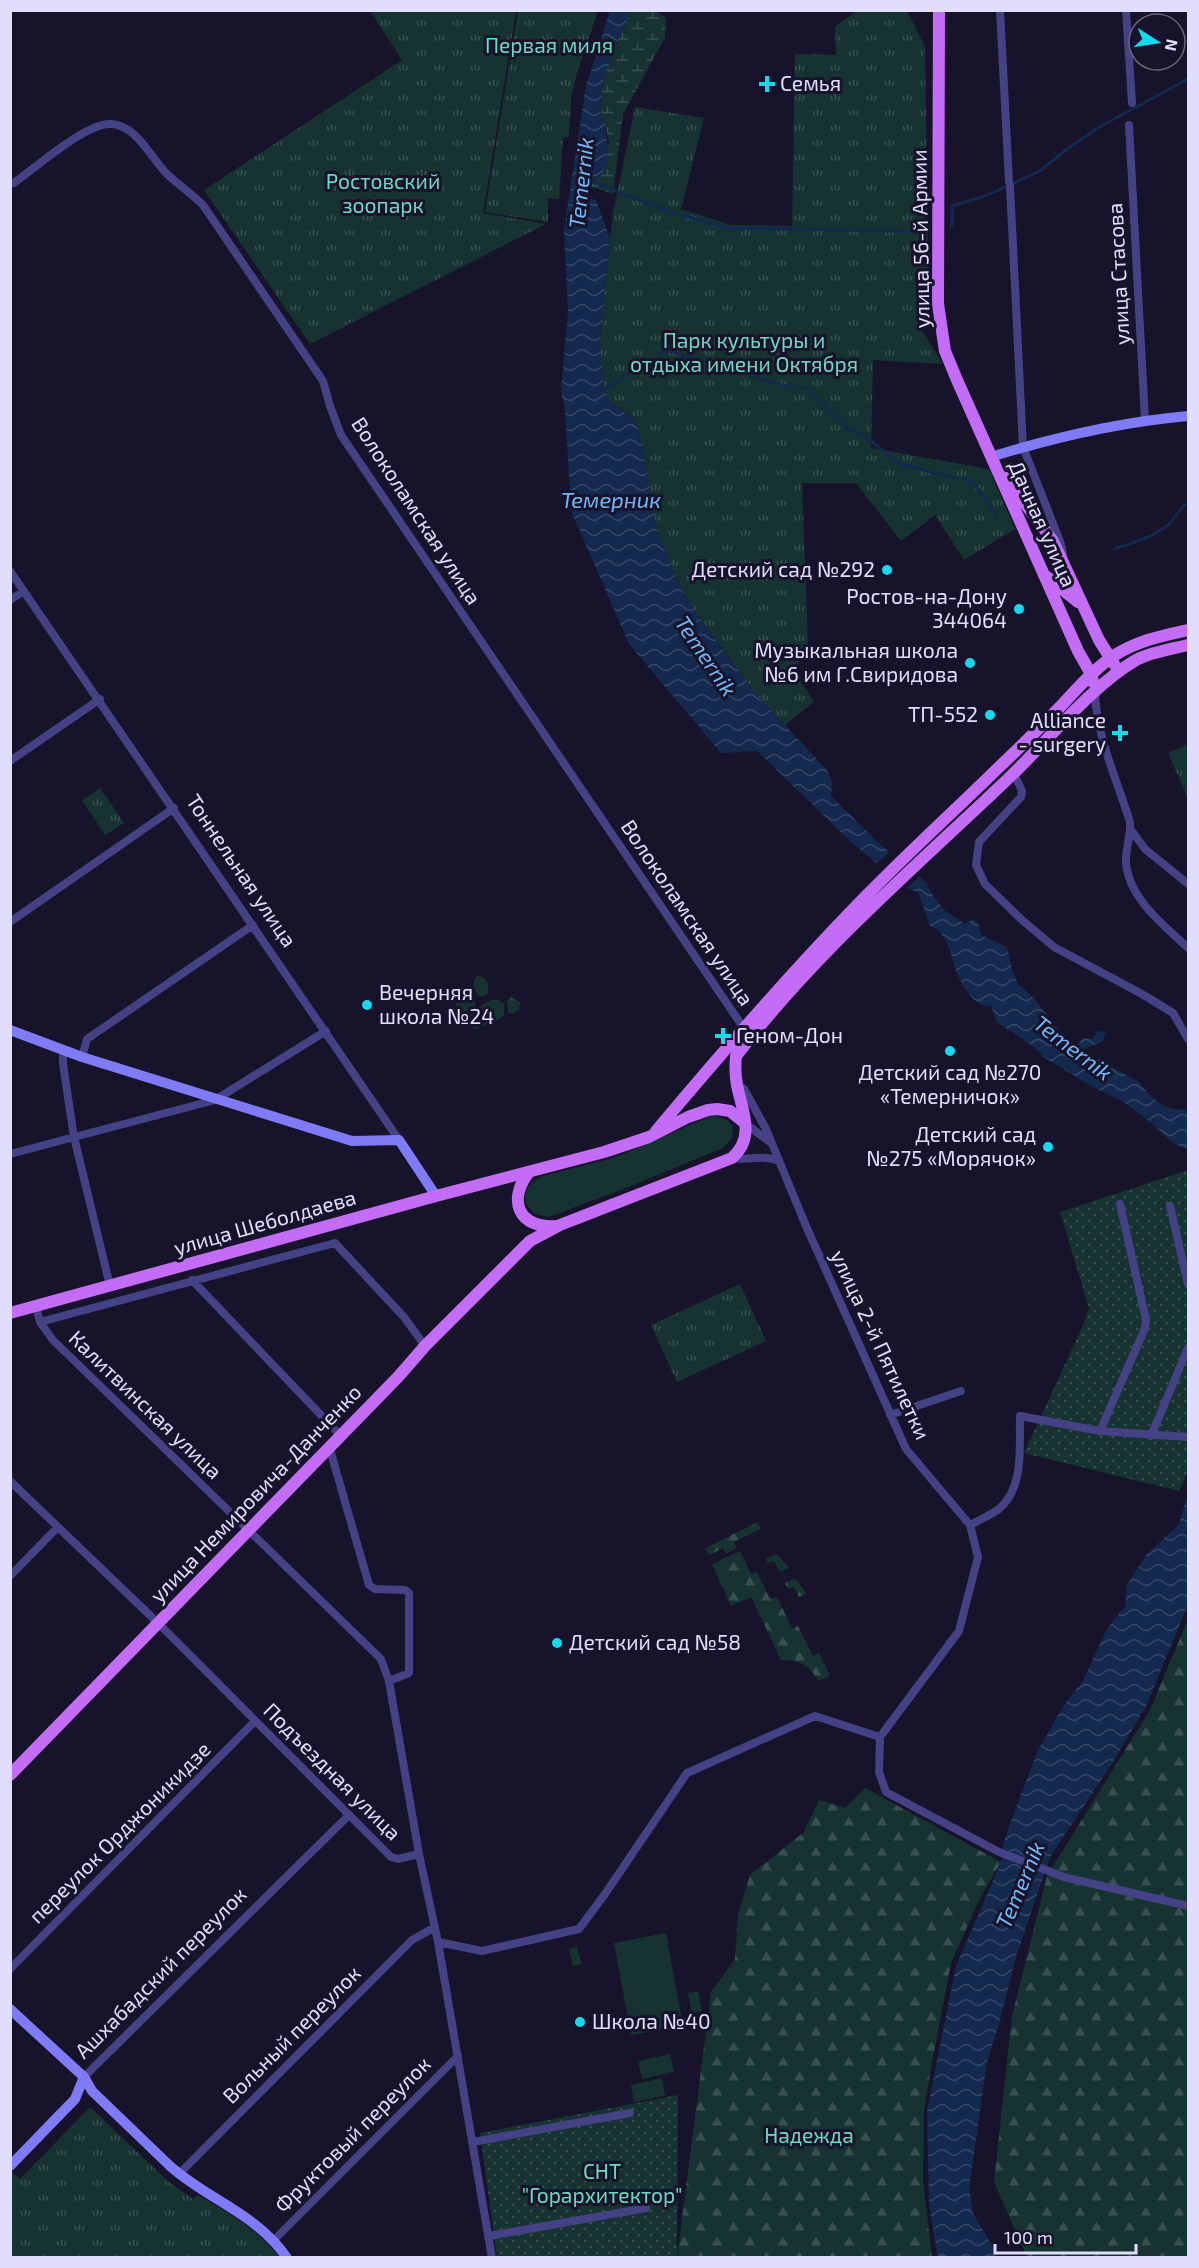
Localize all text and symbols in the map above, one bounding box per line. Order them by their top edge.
north arrow [1127,12,1187,72]
park label: Первая миля [485,32,613,57]
text: N [1162,38,1183,53]
place label: Семья [780,70,841,95]
marker: Семья [758,75,776,93]
water label: Temernik [562,136,598,230]
street label: улица 56-й Армии [905,149,935,329]
park label: Ростовский зоопарк [326,168,440,217]
street label: улица Стасова [1101,202,1135,346]
park label: Парк культуры и отдыха имени Октября [630,327,858,376]
street label: Волоколамская улица [346,412,487,609]
street label: Дачная улица [1003,456,1082,591]
water label: Темерник [561,486,661,512]
place label: Детский сад №292 [692,556,875,581]
marker: Детский сад №292 [880,563,894,577]
place label: Ростов-на-Дону 344064 [846,583,1007,632]
marker: Ростов-на-Дону 344064 [1012,602,1026,616]
water label: Temernik [670,610,743,701]
place label: Музыкальная школа №6 им Г.Свиридова [754,637,958,686]
marker: Музыкальная школа №6 им Г.Свиридова [963,656,977,670]
place label: ТП-552 [908,701,978,726]
place label: Alliance - surgery [1018,707,1106,756]
marker: ТП-552 [983,708,997,722]
marker: Alliance - surgery [1111,724,1129,742]
street label: Тоннельная улица [181,789,303,952]
street label: Волоколамская улица [616,815,760,1010]
place label: Вечерняя школа №24 [379,979,494,1028]
marker: Вечерняя школа №24 [360,998,374,1012]
water label: Temernik [1029,1009,1118,1085]
place label: Геном-Дон [736,1022,843,1047]
marker: Геном-Дон [714,1027,732,1045]
marker: Детский сад №270 «Темерничок» [943,1044,957,1058]
place label: Детский сад №270 «Темерничок» [858,1059,1042,1108]
place label: Детский сад №275 «Морячок» [866,1121,1036,1170]
marker: Детский сад №275 «Морячок» [1041,1140,1055,1154]
street label: улица Шеболдаева [171,1184,359,1260]
street label: улица 2-й Пятилетки [826,1246,936,1444]
street label: Калитвинская улица [64,1325,228,1484]
street label: улица Немировича-Данченко [144,1379,366,1608]
place label: Детский сад №58 [569,1629,741,1654]
marker: Детский сад №58 [550,1636,564,1650]
street label: Подъездная улица [259,1697,407,1845]
street label: переулок Орджоникидзе [23,1736,216,1929]
water label: Temernik [989,1837,1049,1932]
street label: Ашхабадский переулок [69,1881,252,2064]
street label: Вольный переулок [217,1960,366,2109]
place label: Школа №40 [592,2008,711,2033]
marker: Школа №40 [573,2015,587,2029]
street label: Фруктовый переулок [269,2051,436,2218]
park label: Надежда [764,2122,854,2147]
park label: СНТ "Горархитектор" [522,2158,682,2207]
scale bar [995,2217,1136,2255]
text: 100 m [1004,2226,1053,2248]

